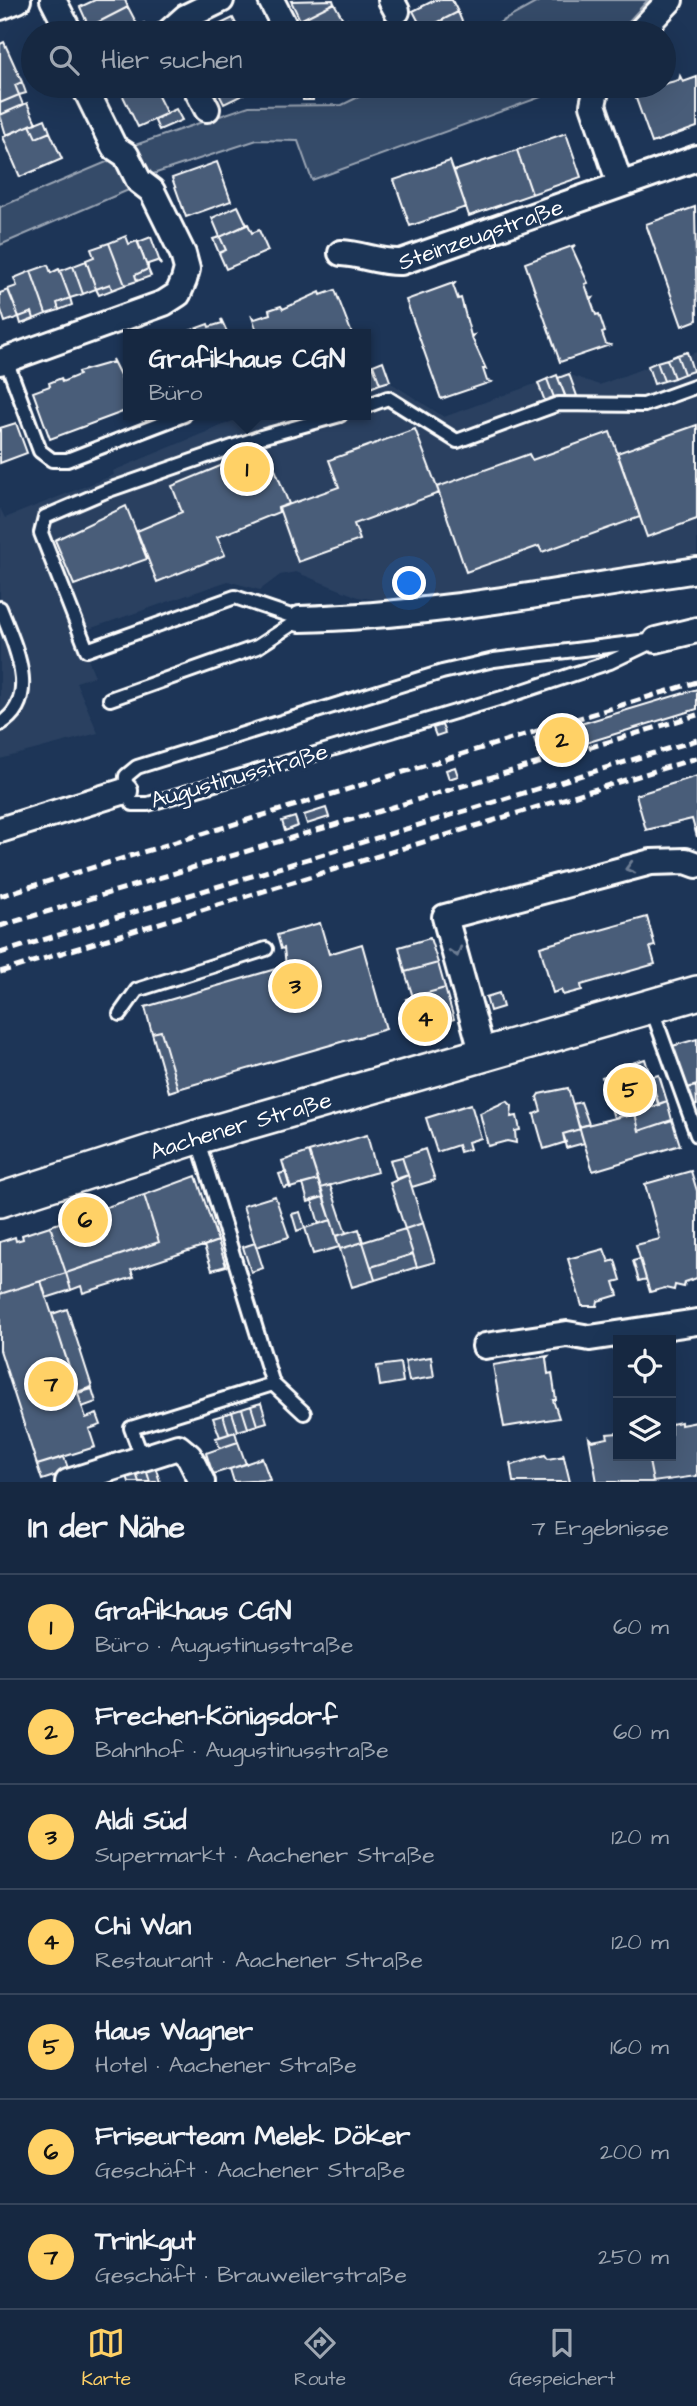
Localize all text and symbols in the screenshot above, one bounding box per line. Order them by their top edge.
search box [21,21,676,98]
icon: search [45,41,83,79]
text: Hier suchen [101,42,242,78]
street label: Steinzeugstraße [394,191,568,279]
popup [123,329,371,420]
text: Grafikhaus CGN [149,341,345,377]
text: Büro [149,377,202,409]
pin: 1 [224,443,270,495]
your location [392,566,426,600]
pin: 2 [539,714,585,766]
street label: Augustinusstraße [147,735,332,818]
one-way arrow [625,860,637,874]
one-way arrow [447,945,462,957]
pin: 3 [272,960,318,1012]
pin: 4 [402,993,448,1045]
pin: 5 [607,1064,653,1116]
street label: Aachener Straße [146,1084,335,1168]
pin: 6 [62,1194,108,1246]
map controls [613,1335,676,1461]
button: locate [613,1335,676,1398]
pin: 7 [28,1358,74,1410]
button: layers [613,1398,676,1461]
text: In der Nähe [28,1507,185,1549]
text: 7 Ergebnisse [532,1512,669,1544]
text: Grafikhaus CGN [95,1593,291,1629]
text: 1 [50,1611,52,1643]
text: 60 m [613,1611,669,1643]
text: Büro · Augustinusstraße [95,1629,353,1661]
text: Frechen-Königsdorf [95,1698,337,1734]
text: 2 [44,1716,58,1748]
text: 60 m [613,1716,669,1748]
text: Bahnhof · Augustinusstraße [95,1734,389,1766]
text: Aldi Süd [95,1803,187,1839]
text: 3 [45,1821,57,1853]
text: 120 m [611,1821,669,1853]
text: Supermarkt · Aachener Straße [95,1839,435,1871]
text: Chi Wan [95,1908,191,1944]
text: 4 [43,1926,59,1958]
text: 120 m [611,1926,669,1958]
text: Restaurant · Aachener Straße [95,1944,423,1976]
text: Haus Wagner [95,2013,253,2049]
text: 5 [43,2031,59,2063]
text: 160 m [610,2031,669,2063]
text: Hotel · Aachener Straße [95,2049,357,2081]
text: Friseurteam Melek Döker [95,2118,410,2154]
text: 6 [44,2136,58,2168]
text: 200 m [600,2136,669,2168]
text: Geschäft · Aachener Straße [95,2154,405,2186]
text: Trinkgut [95,2223,196,2259]
text: 7 [44,2241,58,2273]
text: 250 m [598,2241,669,2273]
text: Geschäft · Brauweilerstraße [95,2259,407,2291]
tab: Karte [81,2324,131,2393]
tab: Route [294,2324,346,2393]
tab: Gespeichert [509,2324,616,2393]

